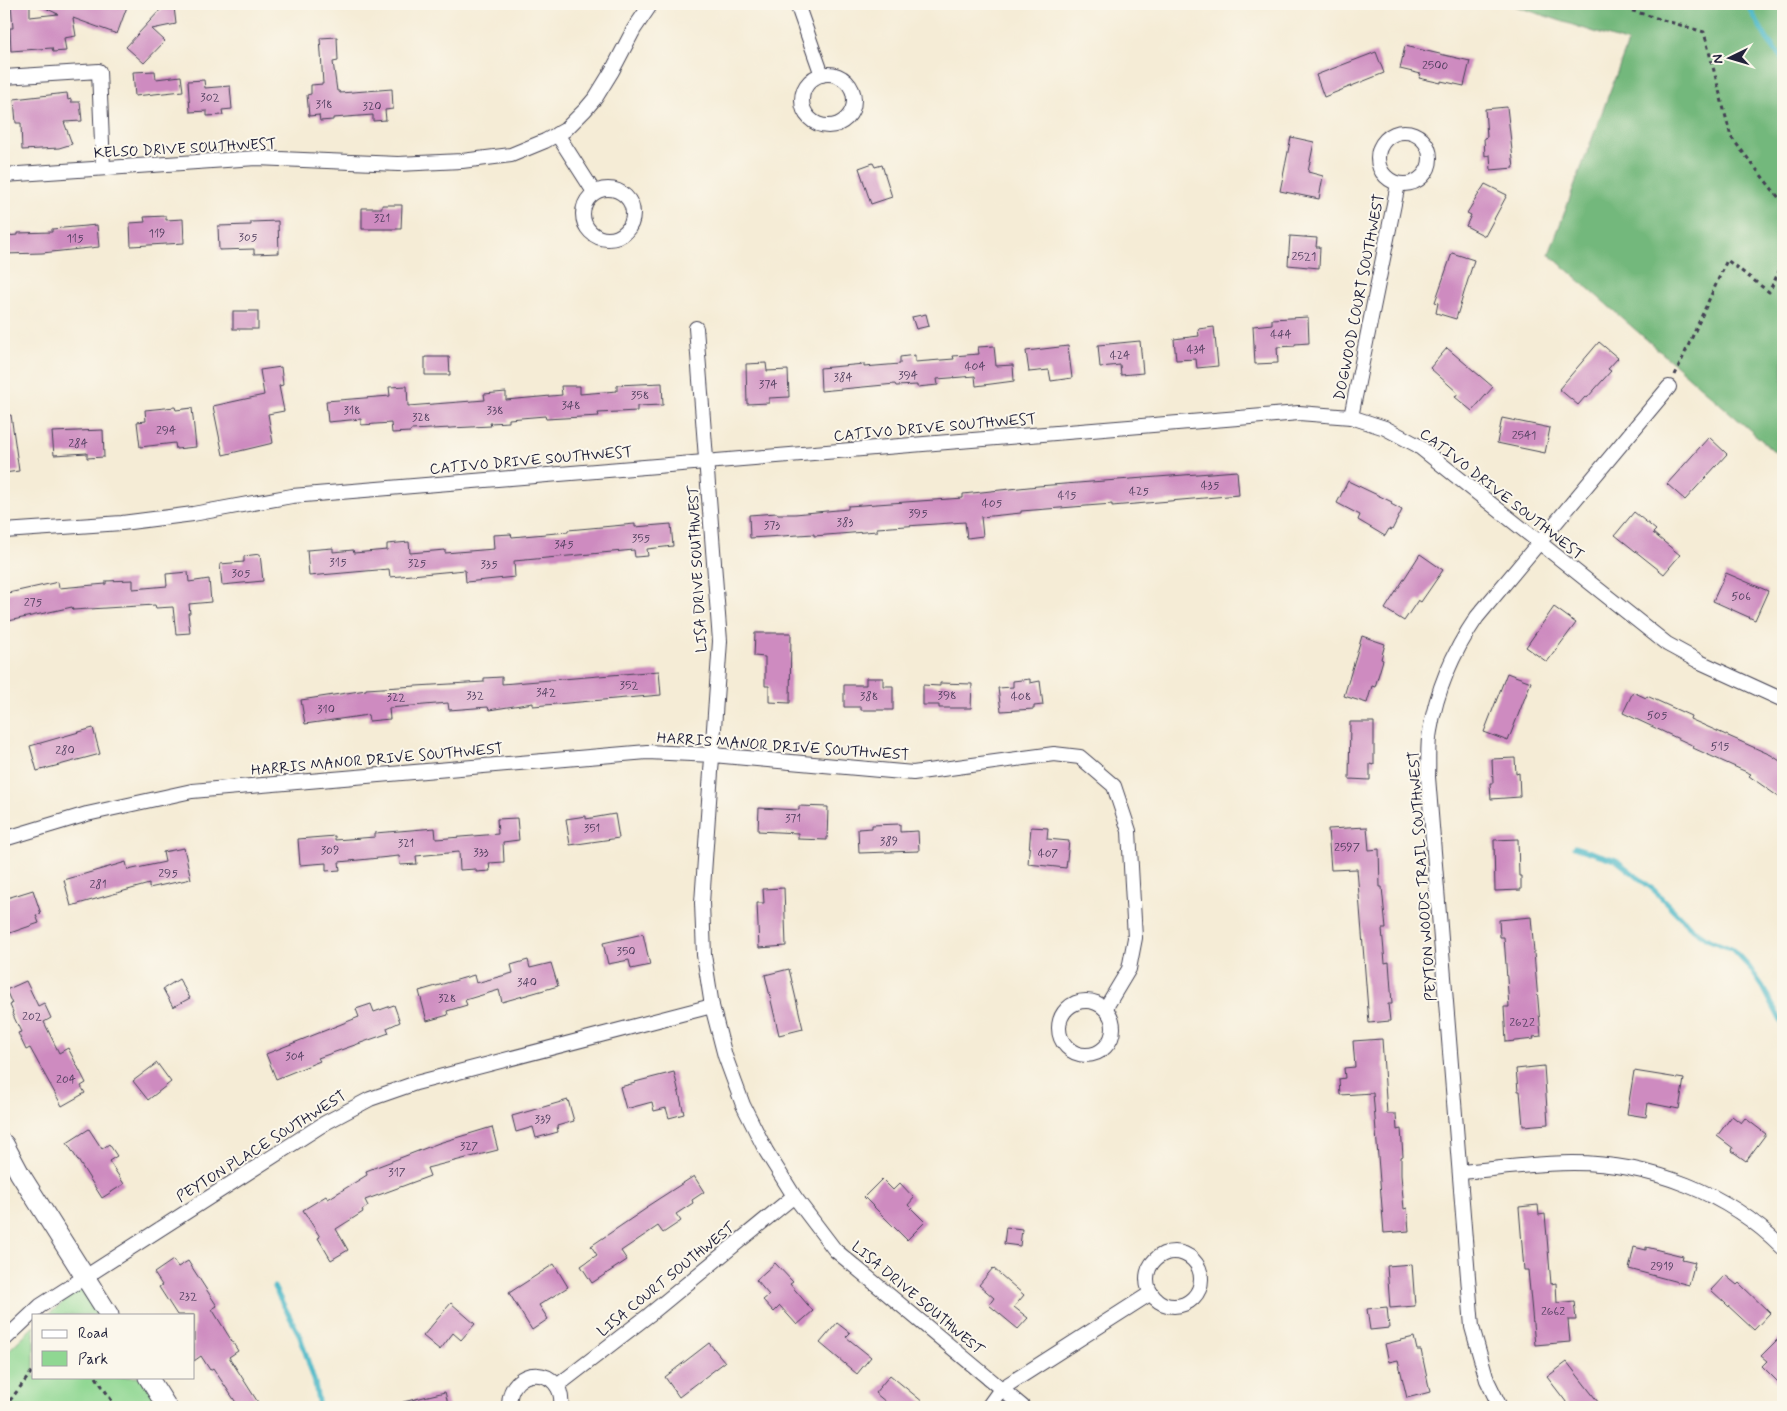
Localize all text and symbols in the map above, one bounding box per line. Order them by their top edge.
north arrow [1704,32,1754,82]
text: N [1709,54,1727,64]
house number: 2500 [1422,58,1448,74]
house number: 302 [200,90,220,106]
house number: 318 [315,97,333,113]
house number: 320 [363,99,381,115]
street label: KELSO DRIVE SOUTHWEST [93,134,277,164]
street label: DOGWOOD COURT SOUTHWEST [1330,192,1390,402]
house number: 321 [374,211,390,227]
house number: 119 [149,226,165,242]
house number: 305 [239,230,258,246]
house number: 115 [66,231,84,247]
house number: 2521 [1292,249,1316,265]
house number: 444 [1270,327,1292,343]
house number: 434 [1186,342,1206,358]
house number: 424 [1110,348,1130,364]
house number: 404 [965,359,985,375]
house number: 394 [898,368,918,384]
house number: 384 [833,370,853,386]
house number: 374 [759,377,777,393]
house number: 358 [631,388,649,404]
house number: 348 [561,398,581,414]
house number: 318 [343,403,361,419]
house number: 338 [487,403,503,419]
street label: CATIVO DRIVE SOUTHWEST [833,409,1037,447]
house number: 328 [412,410,430,426]
house number: 294 [156,423,176,439]
street label: CATIVO DRIVE SOUTHWEST [1415,424,1588,565]
house number: 2541 [1512,428,1536,444]
house number: 284 [68,436,88,452]
street label: CATIVO DRIVE SOUTHWEST [429,442,633,480]
house number: 435 [1201,478,1220,494]
street label: LISA DRIVE SOUTHWEST [684,484,712,653]
house number: 425 [1129,484,1149,500]
house number: 415 [1058,488,1077,504]
house number: 405 [982,496,1003,512]
house number: 395 [908,506,928,522]
house number: 383 [837,515,854,531]
house number: 373 [764,518,780,534]
house number: 355 [632,531,651,547]
house number: 345 [554,537,574,553]
house number: 315 [329,555,347,571]
house number: 325 [408,556,427,572]
house number: 335 [480,557,498,573]
house number: 305 [232,566,251,582]
house number: 506 [1731,589,1751,605]
house number: 275 [24,595,43,611]
house number: 352 [620,678,638,694]
house number: 342 [536,685,556,701]
house number: 332 [466,688,484,704]
house number: 398 [937,688,957,704]
house number: 388 [860,689,878,705]
house number: 408 [1011,689,1031,705]
house number: 322 [387,690,405,706]
house number: 310 [317,702,335,718]
house number: 505 [1647,708,1668,724]
street label: HARRIS MANOR DRIVE SOUTHWEST [656,728,910,766]
street label: HARRIS MANOR DRIVE SOUTHWEST [250,739,504,781]
house number: 515 [1710,739,1730,755]
house number: 280 [55,743,75,759]
street label: PEYTON WOODS TRAIL SOUTHWEST [1404,750,1442,1002]
house number: 371 [785,811,801,827]
house number: 351 [584,821,600,837]
house number: 389 [880,834,898,850]
house number: 321 [398,836,414,852]
house number: 2597 [1334,840,1360,856]
house number: 309 [321,843,339,859]
house number: 333 [473,845,489,861]
house number: 407 [1038,846,1059,862]
house number: 295 [158,866,178,882]
house number: 281 [89,877,107,893]
house number: 350 [616,944,636,960]
house number: 340 [517,975,537,991]
house number: 328 [438,991,456,1007]
house number: 202 [22,1009,42,1025]
house number: 2622 [1509,1015,1535,1031]
house number: 304 [285,1049,305,1065]
house number: 204 [56,1072,76,1088]
street label: PEYTON PLACE SOUTHWEST [173,1086,350,1207]
house number: 339 [535,1112,551,1128]
house number: 327 [460,1139,479,1155]
house number: 317 [388,1165,406,1181]
street label: LISA COURT SOUTHWEST [593,1217,740,1342]
street label: LISA DRIVE SOUTHWEST [847,1237,988,1361]
house number: 2919 [1650,1259,1674,1275]
house number: 232 [179,1289,197,1305]
house number: 2662 [1541,1304,1565,1320]
legend [32,1314,195,1378]
text: Road [78,1324,108,1344]
text: Park [78,1350,108,1370]

